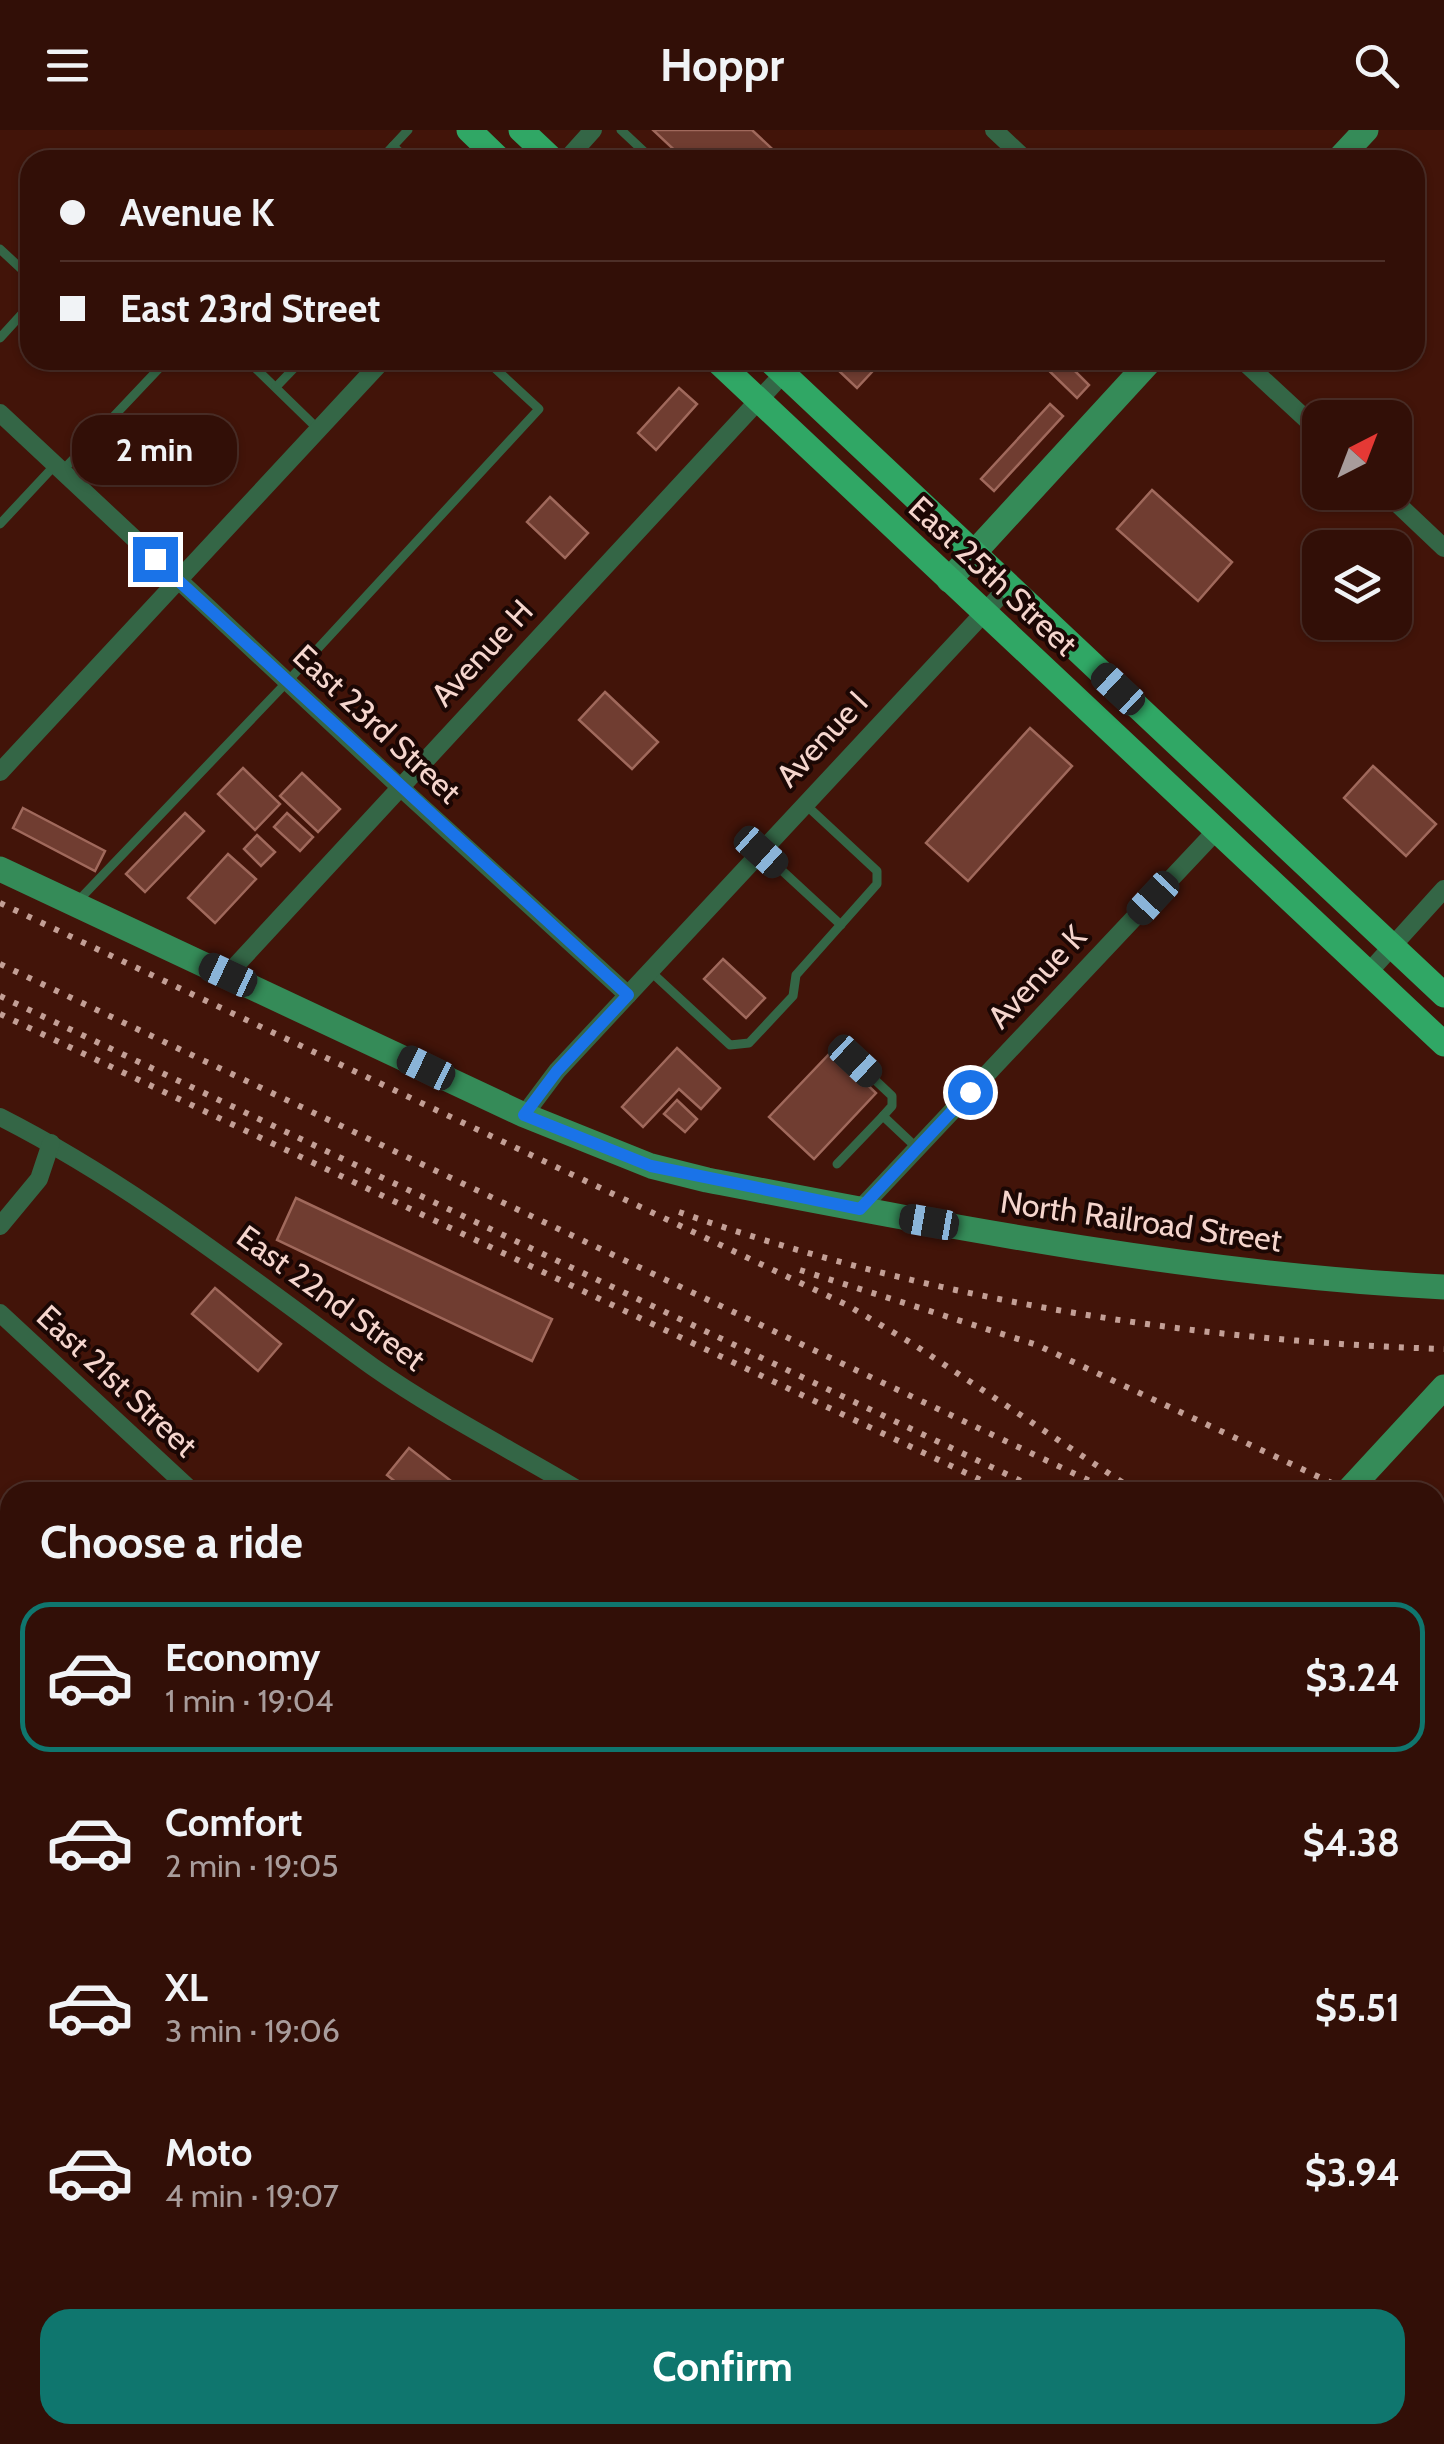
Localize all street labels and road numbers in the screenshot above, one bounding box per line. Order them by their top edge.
street label: East 25th Street [901,488,1086,664]
street label: Avenue H [423,591,541,714]
street label: East 23rd Street [285,636,470,811]
street label: Avenue I [768,683,876,795]
street label: Avenue K [979,917,1094,1036]
street label: North Railroad Street [998,1181,1285,1260]
street label: East 22nd Street [230,1216,433,1379]
street label: East 21st Street [29,1296,206,1465]

